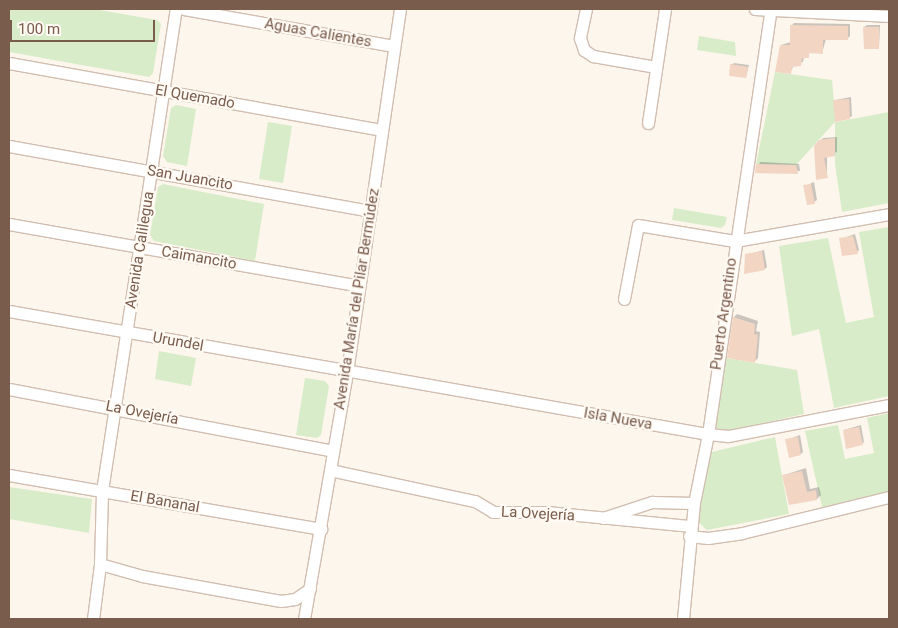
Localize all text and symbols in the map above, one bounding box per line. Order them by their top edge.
scale bar [12,10,158,42]
street label: Aguas Calientes [263,15,373,51]
text: 100 m [18,20,60,38]
street label: El Quemado [154,81,236,113]
street label: San Juancito [146,162,234,194]
street label: Avenida María del Pilar Bermúdez [331,187,383,411]
street label: Avenida Calilegua [122,190,158,310]
street label: Caimancito [160,243,238,273]
street label: Puerto Argentino [707,257,741,371]
street label: Urundel [151,329,205,355]
street label: La Ovejería [104,397,180,429]
street label: Isla Nueva [582,404,654,434]
street label: El Bananal [129,487,201,517]
street label: La Ovejería [501,503,575,525]

